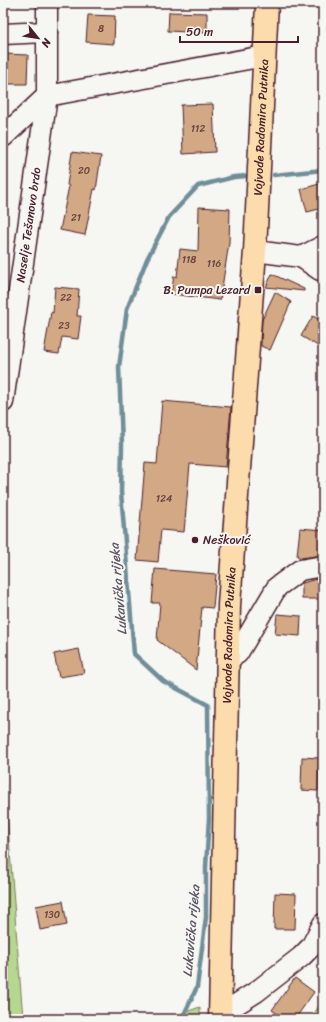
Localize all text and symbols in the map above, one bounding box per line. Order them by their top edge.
north arrow [18,18,58,58]
scale bar [180,18,298,44]
house number: 8 [98,20,104,38]
text: 50 m [186,21,213,43]
text: N [36,34,57,51]
street label: Vojvode Radomira Putnika [247,58,275,196]
house number: 112 [191,120,205,138]
house number: 20 [78,162,90,180]
street label: Naselje Tešanovo brdo [9,166,48,284]
house number: 21 [71,209,81,227]
house number: 118 [182,251,196,269]
house number: 116 [207,255,221,273]
place label: B. Pumpa Lezard [163,279,251,301]
marker: B. Pumpa Lezard [253,285,263,295]
house number: 22 [60,289,72,307]
house number: 23 [58,317,70,335]
house number: 124 [156,490,172,508]
place label: Nešković [203,529,251,551]
marker: Nešković [190,535,200,545]
water label: Lukavička rijeka [102,541,133,636]
street label: Vojvode Radomira Putnika [216,566,243,704]
water label: Lukavička rijeka [176,883,207,978]
house number: 130 [44,906,60,924]

